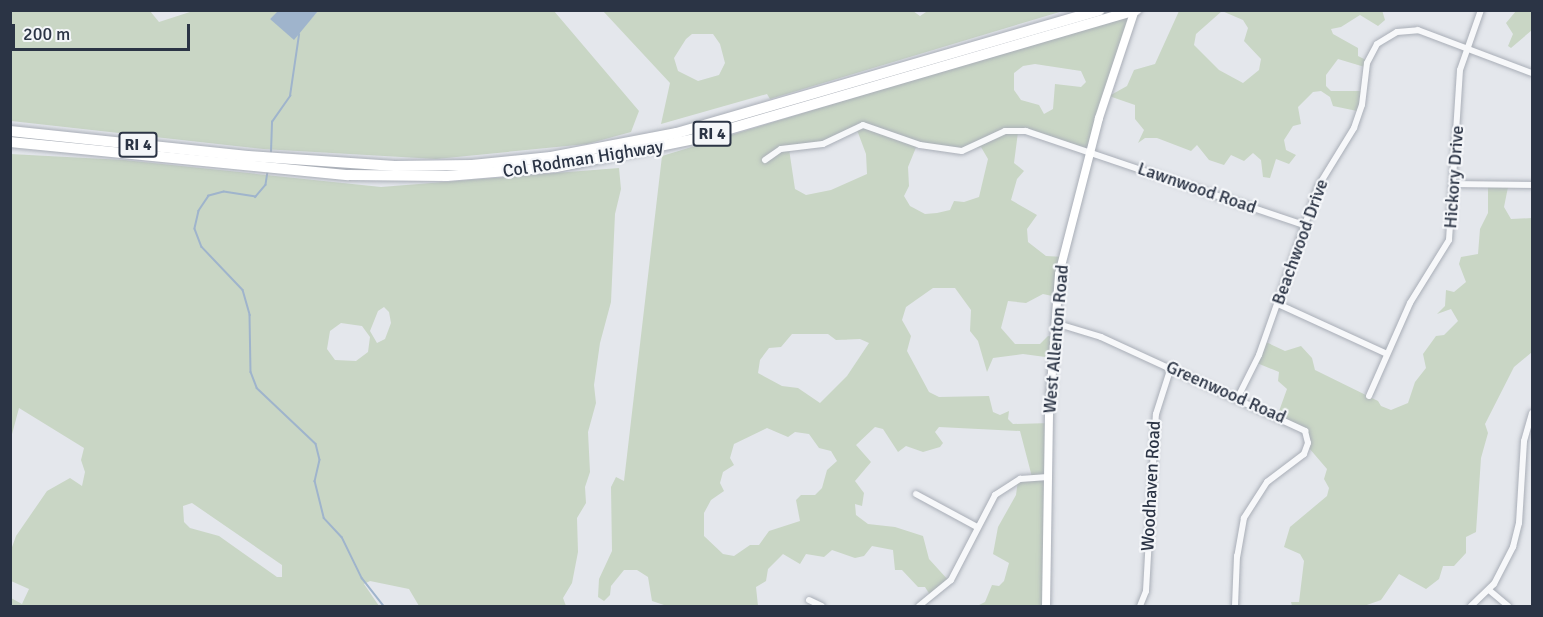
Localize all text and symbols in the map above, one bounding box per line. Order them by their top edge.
scale bar [15,12,194,50]
text: 200 m [23,23,70,45]
road number: RI 4 [691,121,733,147]
street label: Hickory Drive [1440,125,1468,229]
road number: RI 4 [117,132,159,158]
street label: Col Rodman Highway [501,136,665,182]
street label: Lawnwood Road [1135,158,1259,218]
street label: Beachwood Drive [1267,176,1333,308]
street label: West Allenton Road [1039,264,1073,414]
street label: Greenwood Road [1163,356,1289,428]
street label: Woodhaven Road [1137,420,1165,552]

